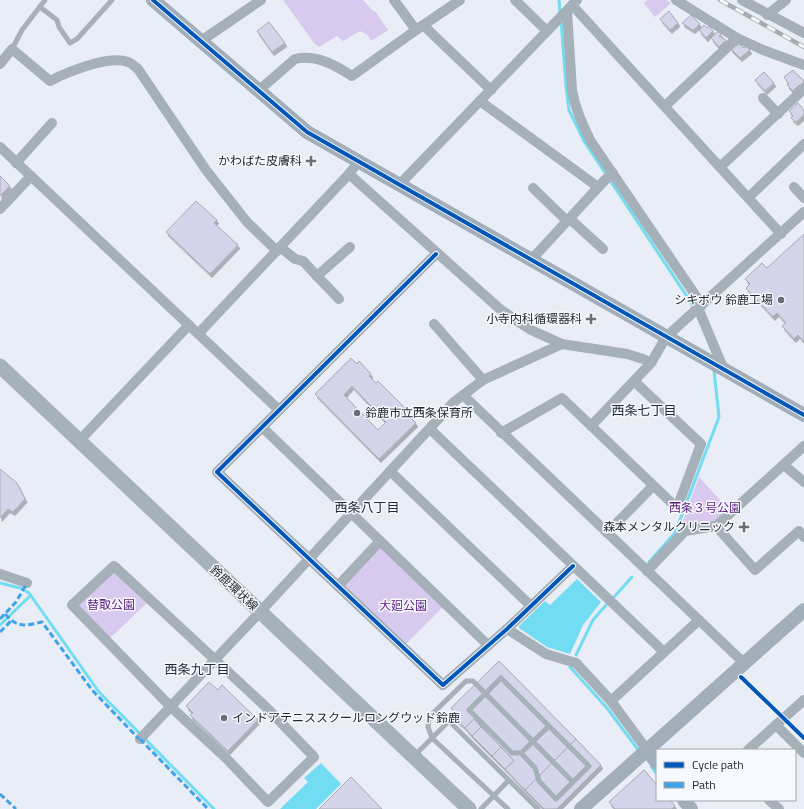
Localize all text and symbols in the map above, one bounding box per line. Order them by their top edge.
place label: かわばた皮膚科 [218,151,302,170]
marker: かわばた皮膚科 [305,155,317,167]
place label: シキボウ 鈴鹿工場 [674,290,773,309]
marker: シキボウ 鈴鹿工場 [776,295,786,305]
place label: 小寺内科循環器科 [486,309,582,328]
marker: 小寺内科循環器科 [585,313,597,325]
district label: 西条七丁目 [611,400,677,420]
place label: 鈴鹿市立西条保育所 [365,403,473,422]
marker: 鈴鹿市立西条保育所 [352,408,362,418]
district label: 西条八丁目 [334,497,400,517]
park label: 西条３号公園 [669,498,741,517]
place label: 森本メンタルクリニック [603,517,735,536]
marker: 森本メンタルクリニック [738,521,750,533]
street label: 鈴鹿環状線 [206,560,263,615]
park label: 替取公園 [87,595,135,614]
park label: 大廻公園 [379,596,427,615]
district label: 西条九丁目 [164,659,230,679]
place label: インドアテニススクールロングウッド鈴鹿 [232,708,460,727]
marker: インドアテニススクールロングウッド鈴鹿 [219,713,229,723]
legend [656,749,796,801]
text: Cycle path [692,755,744,774]
text: Path [692,775,716,794]

